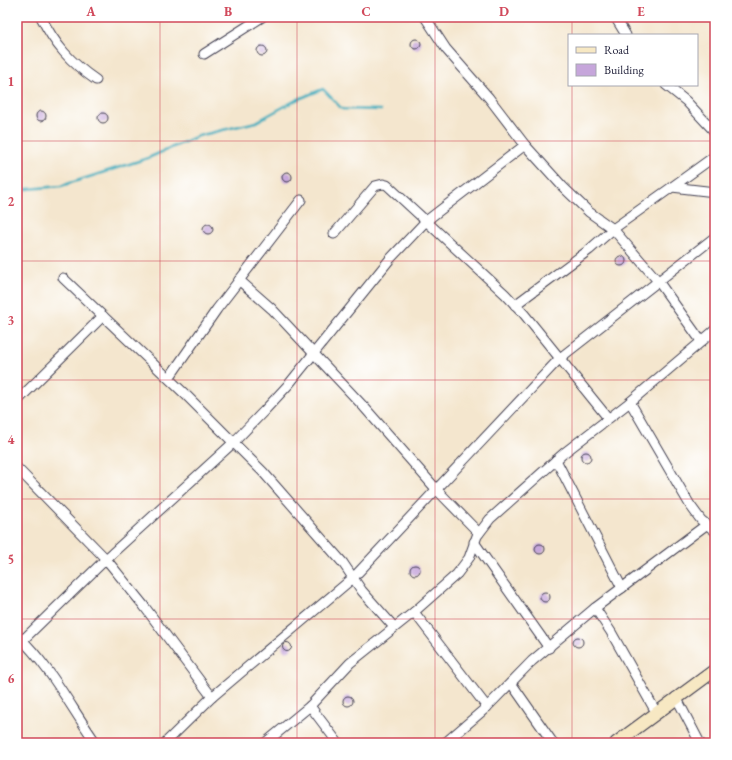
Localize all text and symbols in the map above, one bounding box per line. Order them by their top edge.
text: A [85,3,96,20]
text: B [224,3,232,20]
text: C [361,3,371,20]
text: D [499,3,509,20]
text: E [637,3,645,20]
legend [568,34,698,86]
text: Road [604,42,630,58]
text: Building [604,62,645,78]
text: 1 [8,73,15,90]
text: 2 [8,193,15,210]
text: 3 [8,312,15,329]
text: 4 [8,431,15,448]
text: 5 [8,551,14,568]
text: 6 [8,670,15,687]

